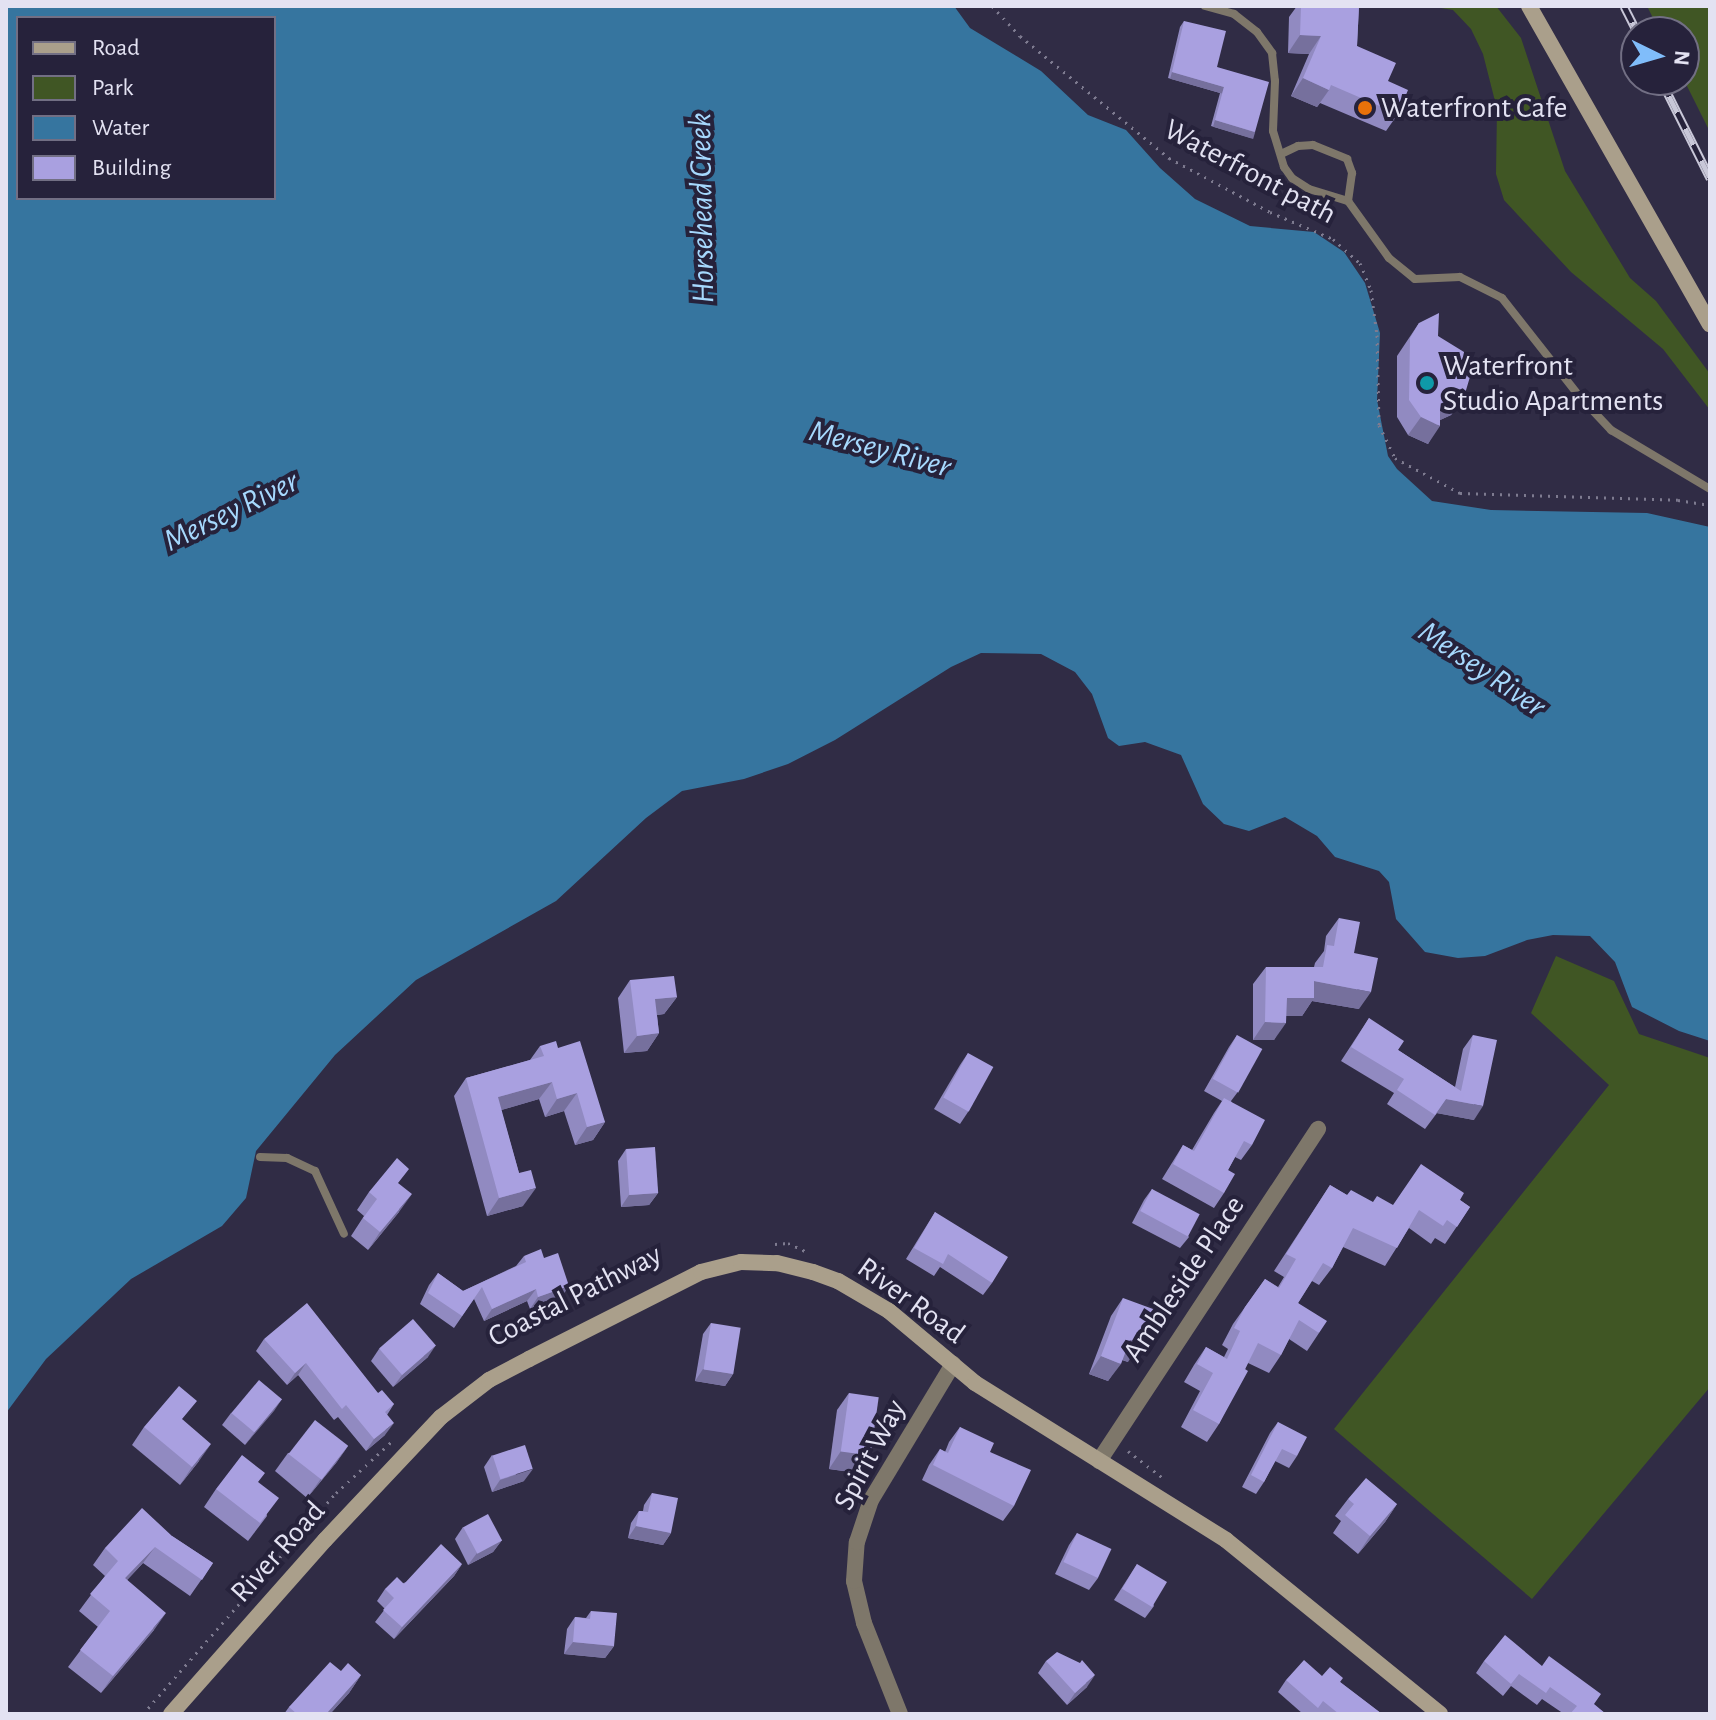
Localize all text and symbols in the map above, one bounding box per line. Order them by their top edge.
legend [16,16,276,200]
north arrow [1620,16,1700,96]
text: Road [92,36,140,60]
text: N [1670,49,1694,66]
text: Park [92,76,133,100]
place label: Waterfront Cafe [1381,90,1567,126]
marker: Waterfront Cafe [1356,99,1374,117]
water label: Horsehead Creek [681,112,723,304]
street label: Waterfront path [1158,112,1342,232]
text: Water [92,116,149,140]
text: Building [92,156,171,180]
place label: Waterfront Studio Apartments [1443,348,1663,418]
marker: Waterfront Studio Apartments [1418,374,1436,392]
water label: Mersey River [805,412,955,486]
water label: Mersey River [157,462,305,560]
water label: Mersey River [1411,613,1553,725]
street label: Ambleside Place [1115,1189,1253,1369]
street label: Coastal Pathway [482,1237,668,1355]
street label: River Road [850,1250,972,1352]
street label: Spirit Way [826,1394,914,1516]
street label: River Road [223,1494,333,1610]

